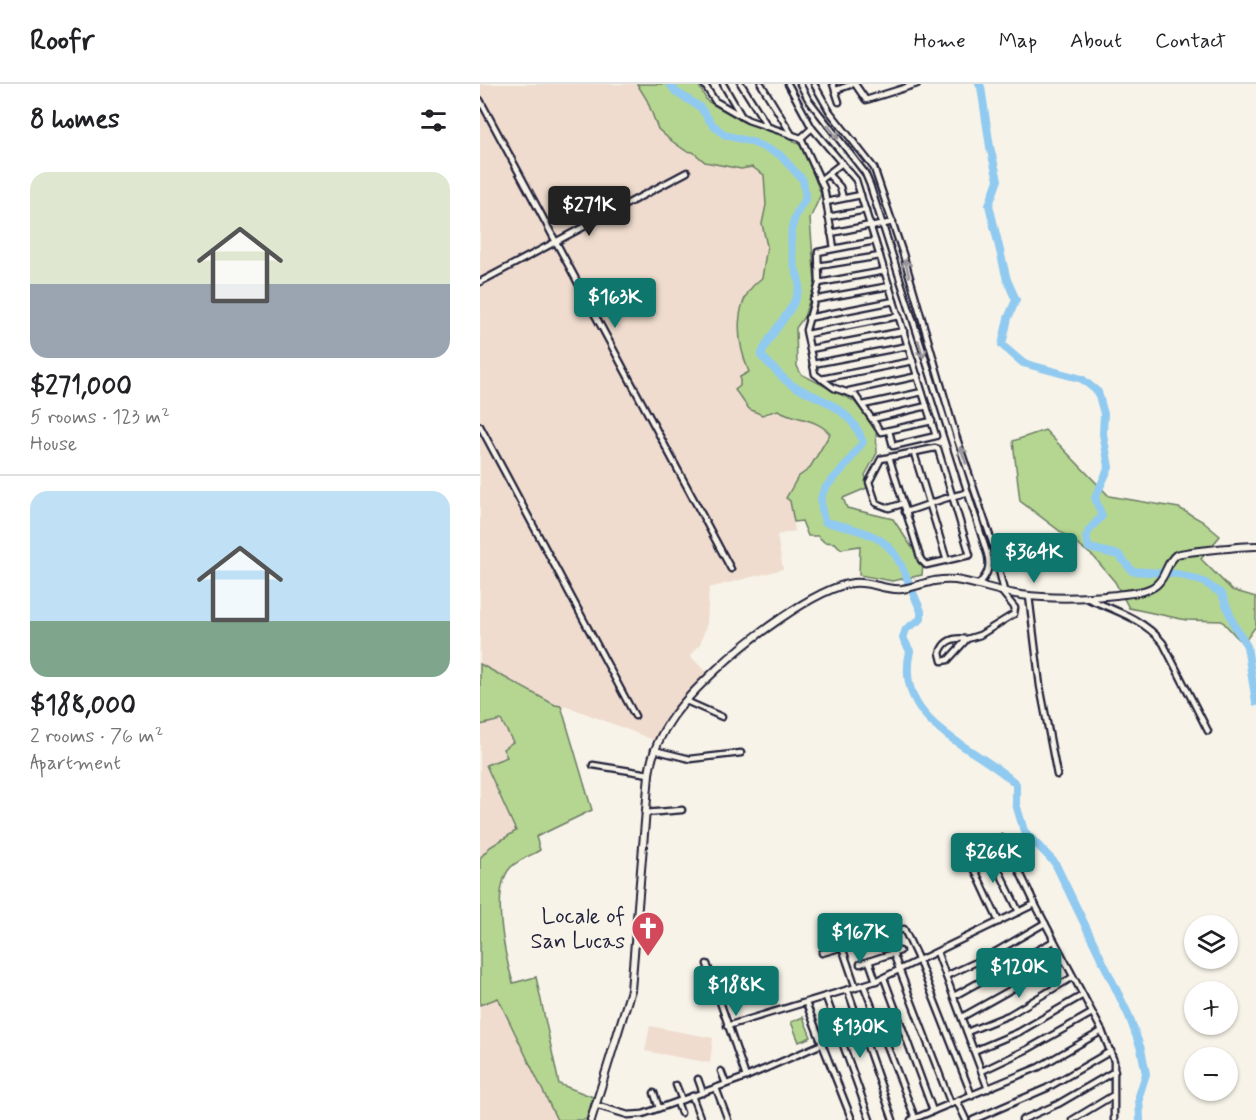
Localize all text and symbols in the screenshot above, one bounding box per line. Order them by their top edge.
text: Roofr [30,23,94,60]
text: Home [914,27,966,55]
text: Map [999,27,1037,55]
text: About [1070,27,1122,55]
text: Contact [1155,27,1226,55]
text: 8 homes [30,103,120,137]
icon: filters [417,104,450,137]
one-way arrow [827,124,840,140]
pin: $271K [547,186,631,237]
text: $271K [562,192,616,219]
icon: home [186,211,294,319]
one-way arrow [900,259,912,278]
pin: $163K [573,278,657,329]
text: $163K [588,284,642,311]
one-way arrow [917,339,928,358]
text: $271,000 [30,370,132,404]
text: 5 rooms · 123 m² [30,404,170,431]
text: House [30,431,77,458]
one-way arrow [956,446,967,465]
icon: home [186,530,294,638]
pin: $364K [992,533,1076,584]
text: $364K [1005,539,1063,566]
text: $188,000 [30,689,136,723]
text: 2 rooms · 76 m² [30,723,163,750]
text: Apartment [30,750,121,777]
pin: $266K [951,833,1035,884]
text: $266K [965,839,1021,866]
place label: Locale of San Lucas [531,903,625,956]
church icon: Locale of San Lucas [630,910,666,957]
pin: $167K [818,913,902,964]
map controls [1184,915,1238,1101]
button: layers [1184,915,1238,969]
text: $167K [831,919,889,946]
pin: $120K [977,948,1061,999]
text: $120K [990,954,1048,981]
pin: $188K [694,966,778,1017]
text: $188K [708,972,764,999]
button: + [1184,981,1238,1035]
pin: $130K [818,1008,902,1059]
text: $130K [832,1014,888,1041]
button: − [1184,1047,1238,1101]

